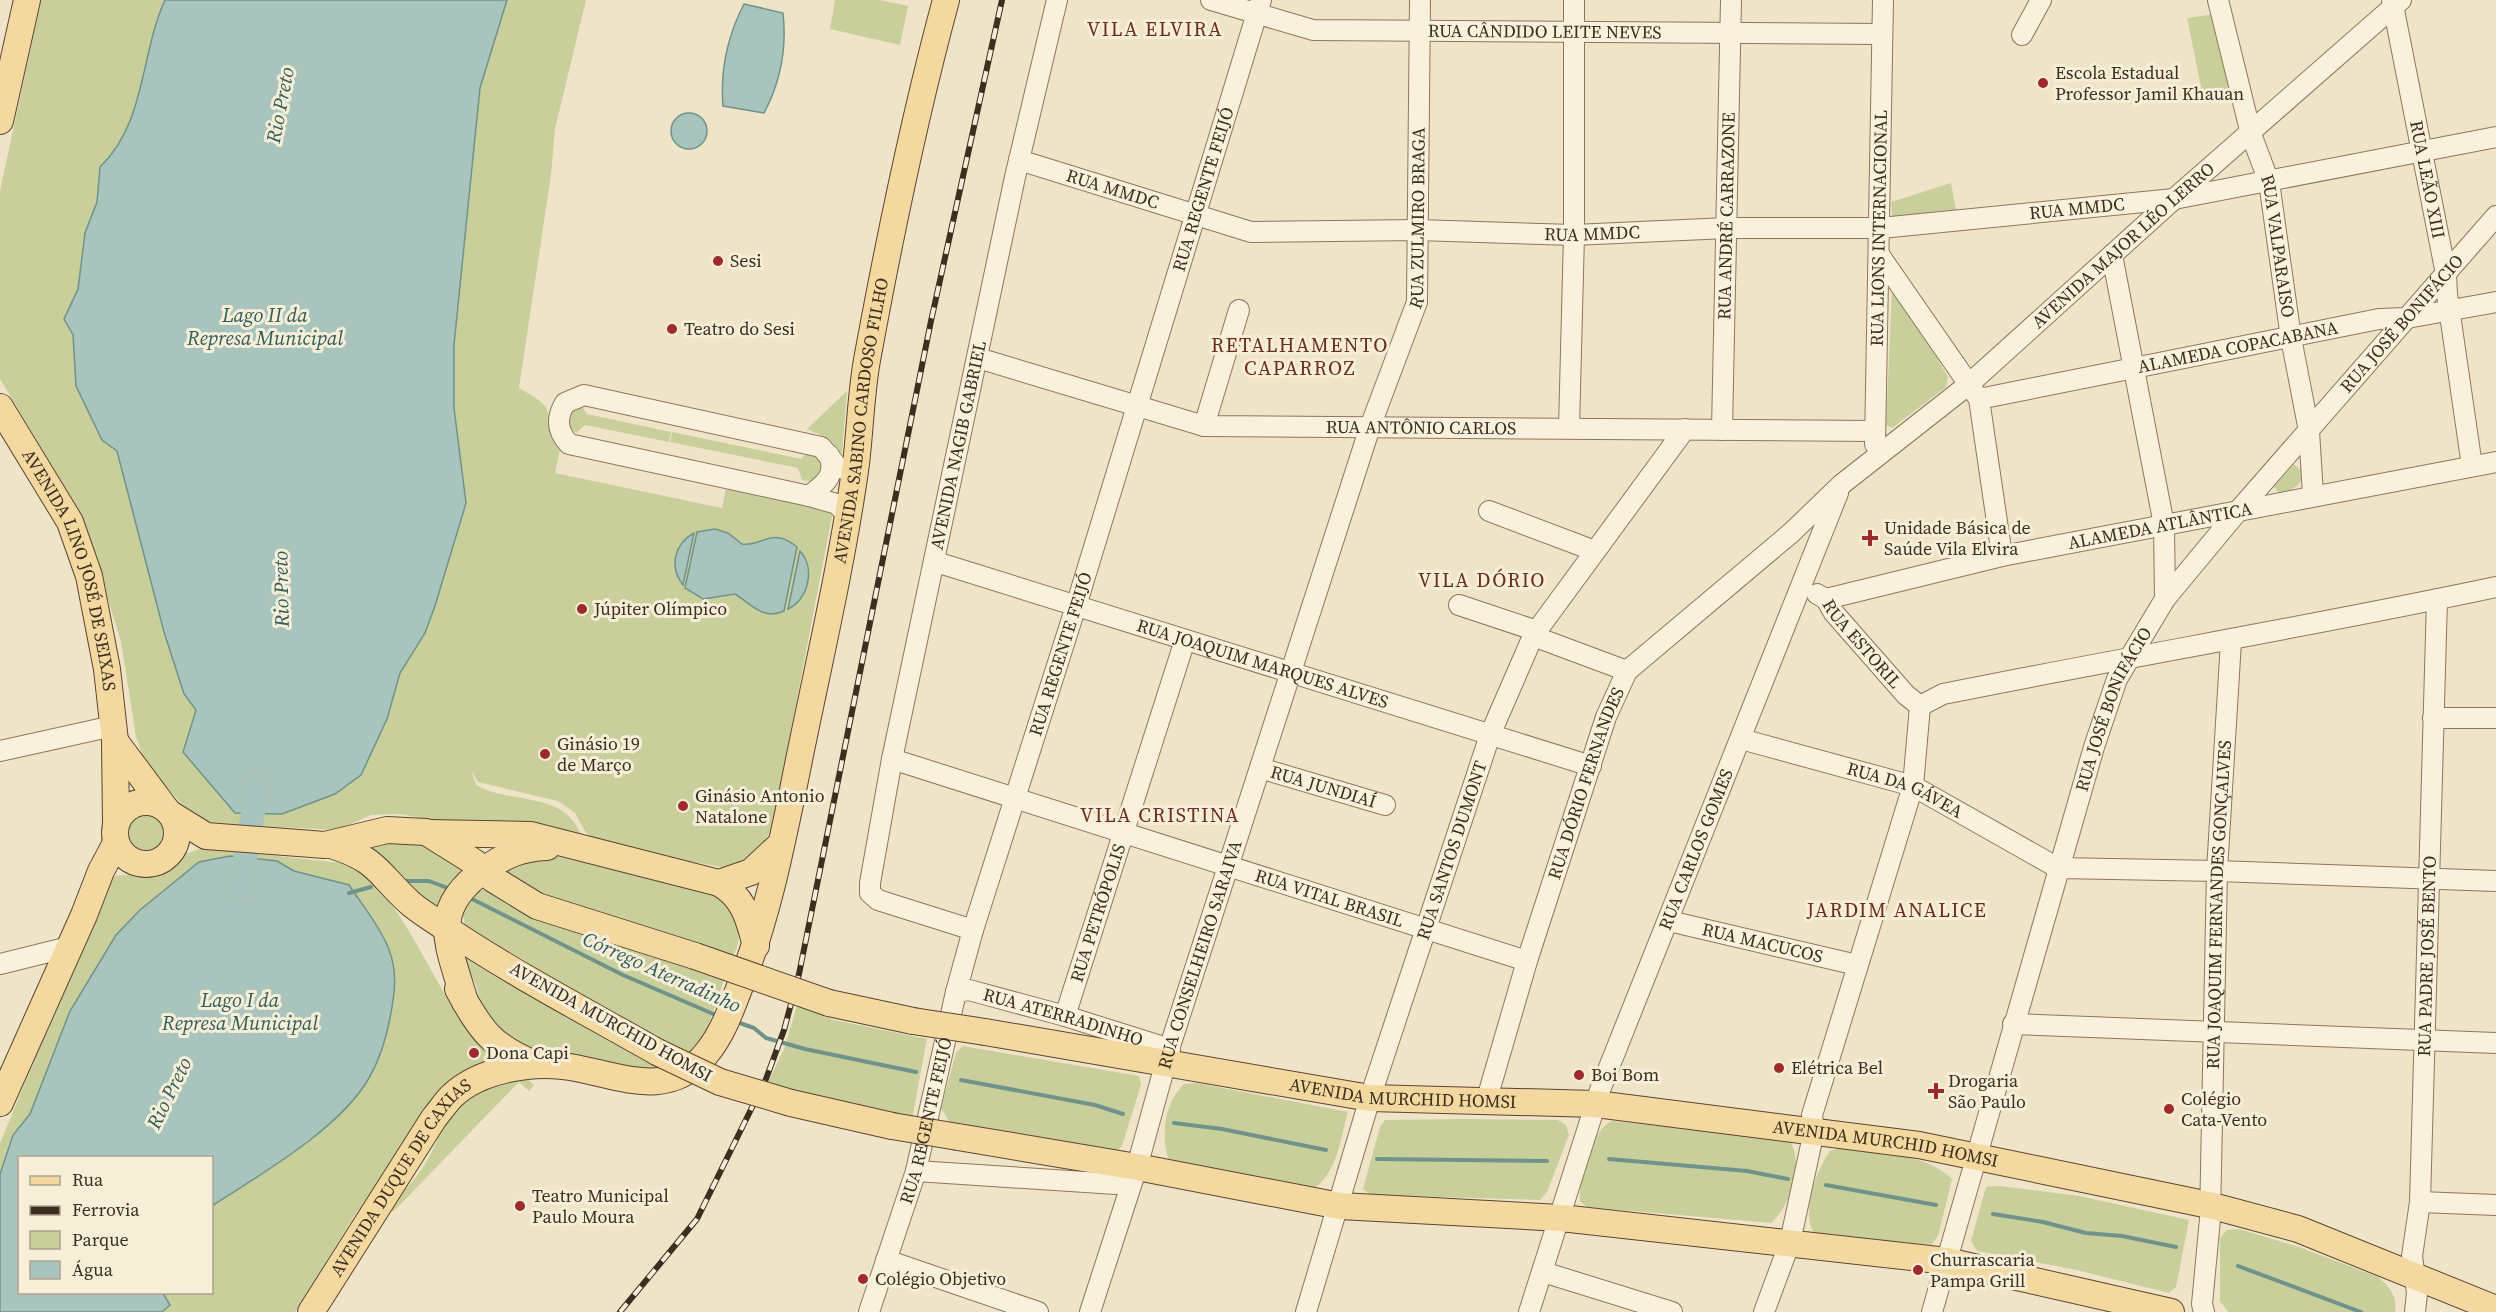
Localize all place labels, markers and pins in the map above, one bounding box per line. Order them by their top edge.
place label: Escola Estadual Professor Jamil Khauan [2055,60,2244,106]
marker: Escola Estadual Professor Jamil Khauan [2036,76,2050,90]
place label: Sesi [730,248,762,273]
marker: Sesi [711,254,725,268]
place label: Teatro do Sesi [684,316,795,341]
marker: Teatro do Sesi [665,322,679,336]
place label: Unidade Básica de Saúde Vila Elvira [1884,515,2031,561]
marker: Unidade Básica de Saúde Vila Elvira [1861,529,1879,547]
place label: Júpiter Olímpico [593,596,727,621]
marker: Júpiter Olímpico [575,602,589,616]
place label: Ginásio 19 de Março [557,731,640,777]
marker: Ginásio 19 de Março [538,747,552,761]
place label: Ginásio Antonio Natalone [695,783,825,829]
marker: Ginásio Antonio Natalone [676,799,690,813]
place label: Dona Capi [486,1040,569,1065]
marker: Dona Capi [467,1046,481,1060]
place label: Elétrica Bel [1791,1055,1883,1080]
marker: Elétrica Bel [1772,1061,1786,1075]
place label: Boi Bom [1591,1062,1659,1087]
marker: Boi Bom [1572,1068,1586,1082]
place label: Drogaria São Paulo [1948,1068,2026,1114]
marker: Drogaria São Paulo [1929,1084,1943,1098]
place label: Colégio Cata-Vento [2181,1086,2267,1132]
marker: Colégio Cata-Vento [2162,1102,2176,1116]
place label: Teatro Municipal Paulo Moura [532,1183,669,1229]
marker: Teatro Municipal Paulo Moura [513,1199,527,1213]
place label: Churrascaria Pampa Grill [1930,1247,2035,1293]
marker: Churrascaria Pampa Grill [1911,1263,1925,1277]
place label: Colégio Objetivo [875,1266,1006,1291]
marker: Colégio Objetivo [856,1272,870,1286]

